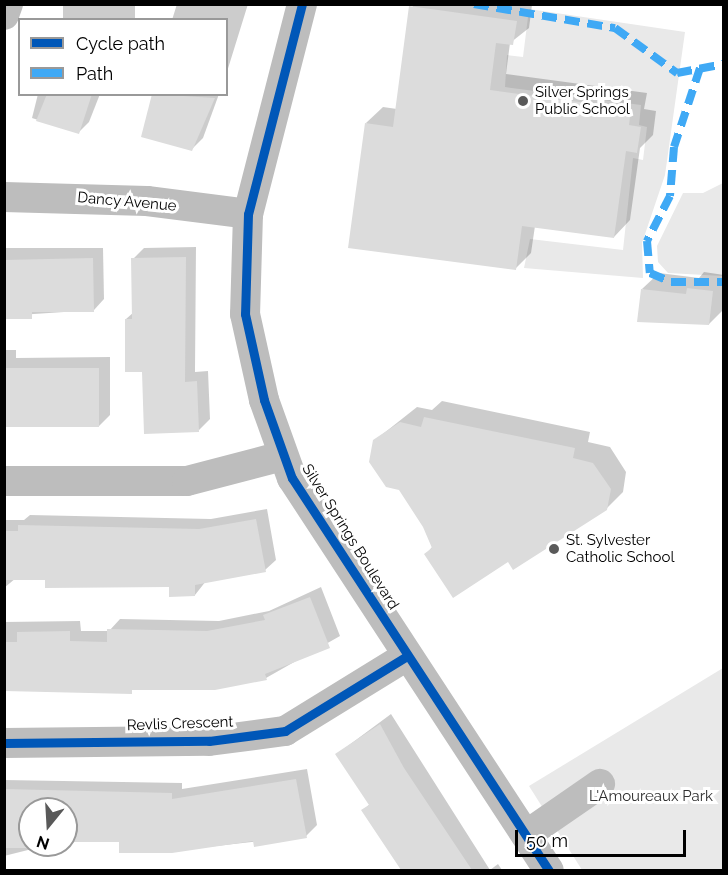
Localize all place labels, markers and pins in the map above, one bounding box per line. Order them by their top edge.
place label: Silver Springs Public School [535,83,630,118]
marker: Silver Springs Public School [516,94,530,108]
place label: St. Sylvester Catholic School [566,531,675,566]
marker: St. Sylvester Catholic School [547,542,561,556]

